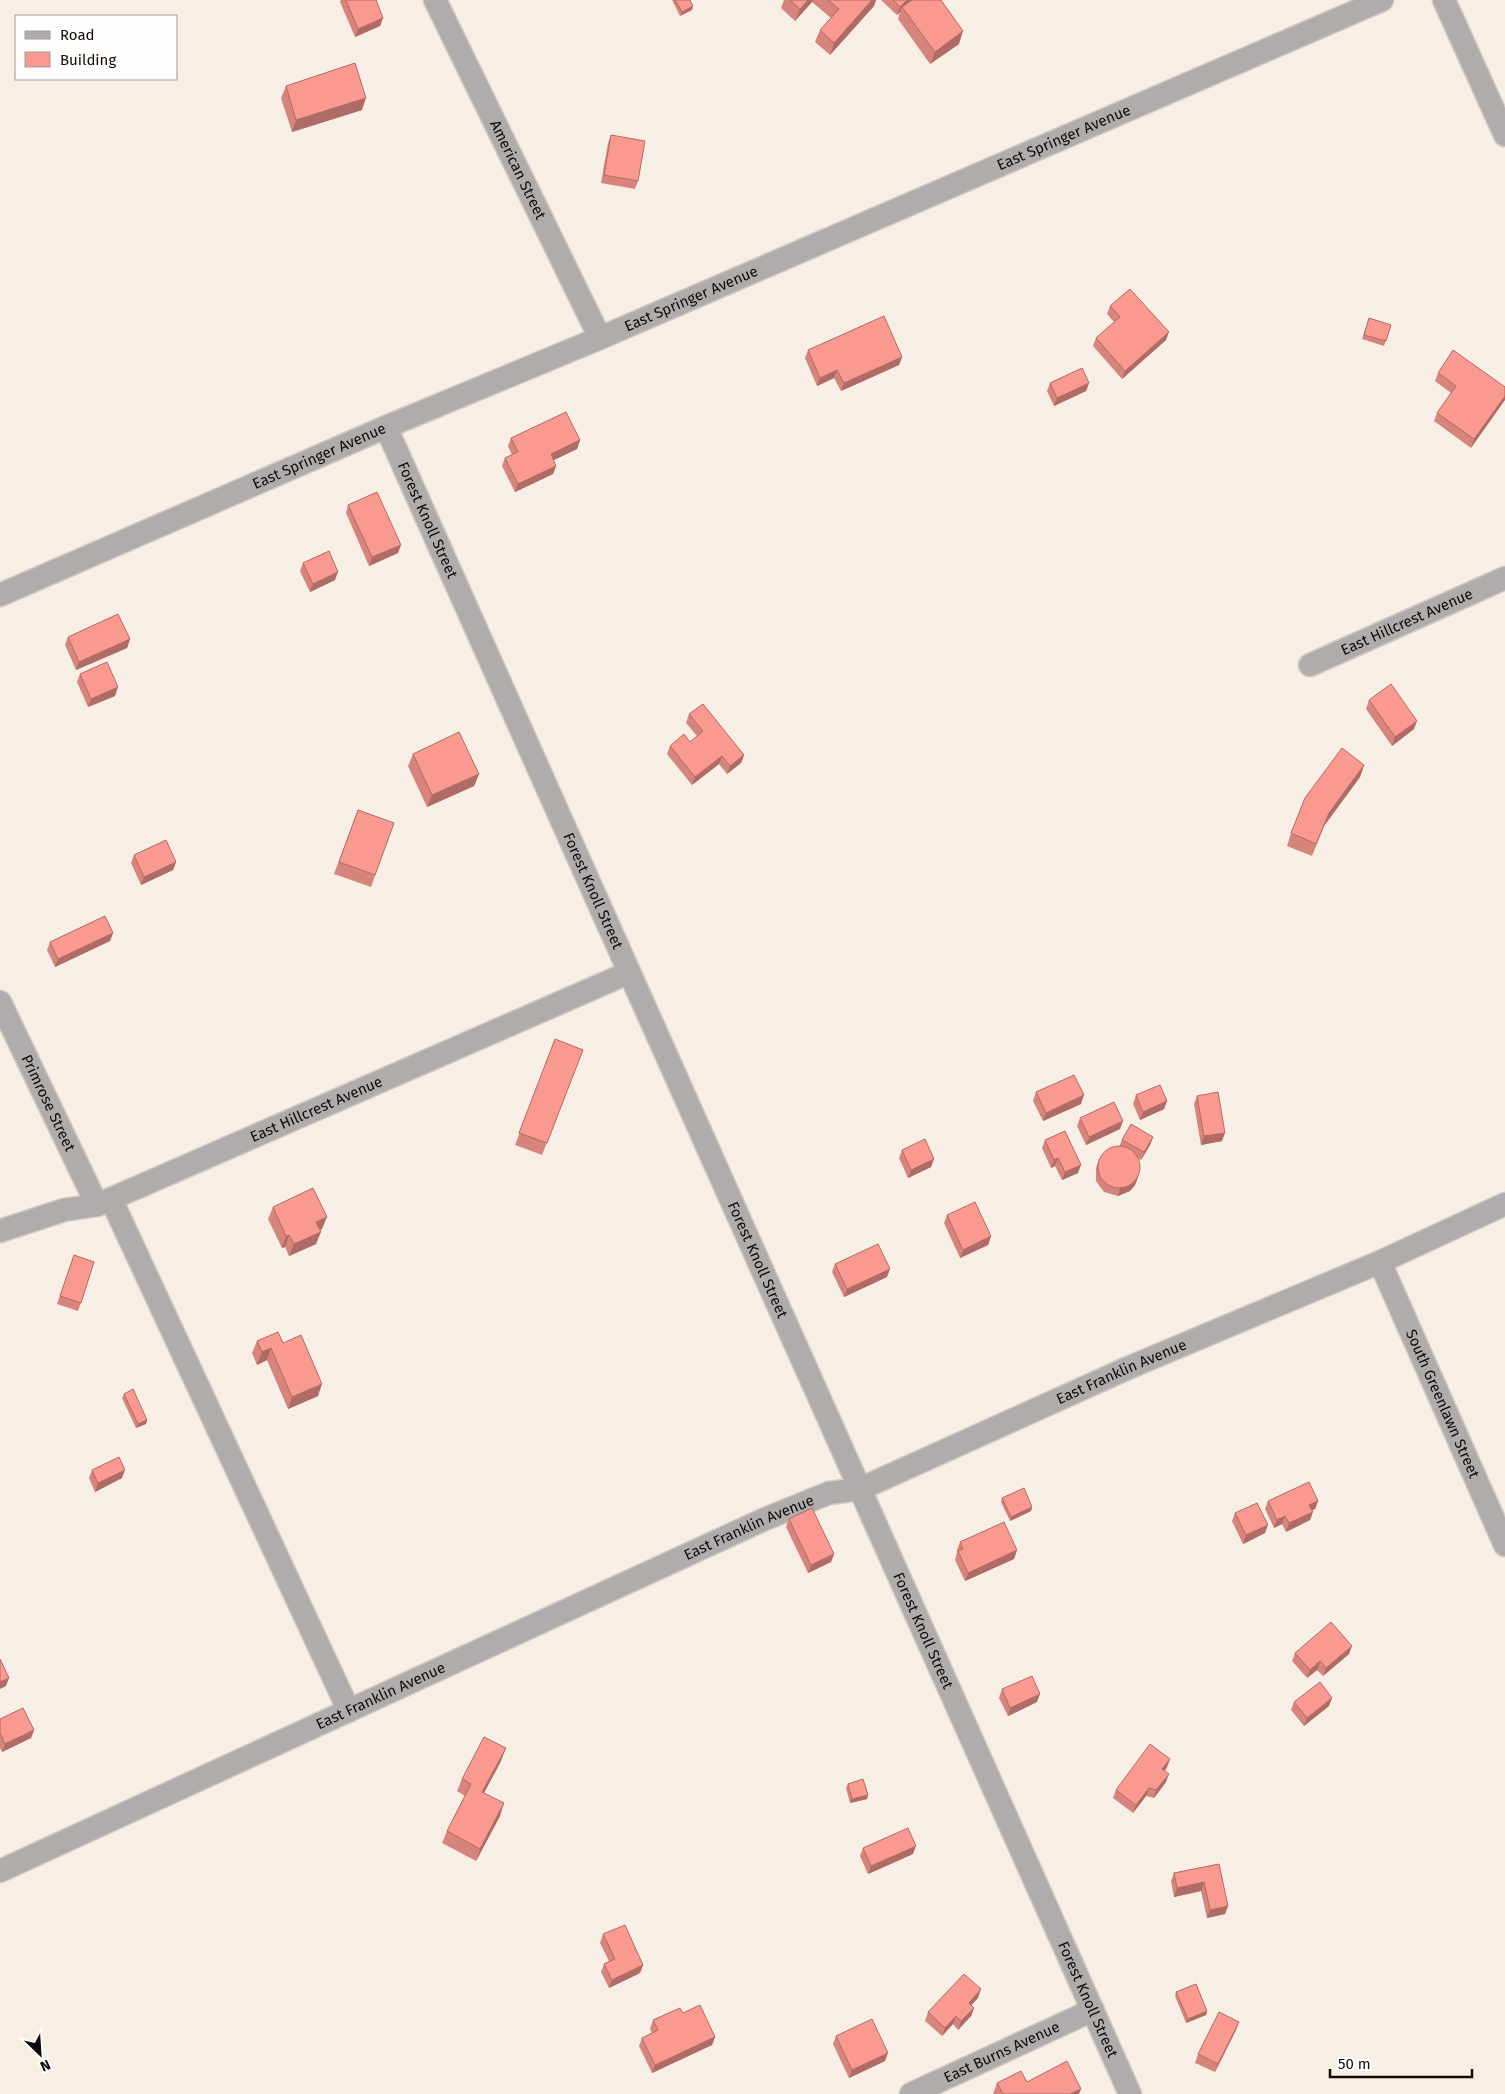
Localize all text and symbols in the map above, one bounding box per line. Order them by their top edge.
legend [15,15,178,80]
text: Road [60,26,95,44]
text: Building [60,51,116,69]
street label: East Springer Avenue [994,101,1133,174]
street label: American Street [486,117,550,223]
street label: East Springer Avenue [622,262,761,335]
street label: East Springer Avenue [250,419,389,493]
street label: Forest Knoll Street [394,459,462,582]
street label: East Hillcrest Avenue [1338,585,1476,659]
street label: Forest Knoll Street [559,830,627,952]
street label: Primrose Street [17,1052,79,1155]
street label: East Hillcrest Avenue [247,1072,385,1146]
street label: Forest Knoll Street [724,1199,792,1321]
street label: South Greenlawn Street [1402,1327,1484,1481]
street label: East Franklin Avenue [1054,1335,1189,1408]
street label: East Franklin Avenue [681,1491,817,1564]
street label: Forest Knoll Street [889,1570,957,1692]
street label: East Franklin Avenue [313,1658,448,1733]
street label: Forest Knoll Street [1054,1939,1122,2061]
street label: East Burns Avenue [941,2018,1063,2087]
north arrow [15,2029,65,2079]
scale bar [1330,2046,1472,2078]
text: 50 m [1338,2055,1371,2073]
text: N [37,2056,53,2075]

